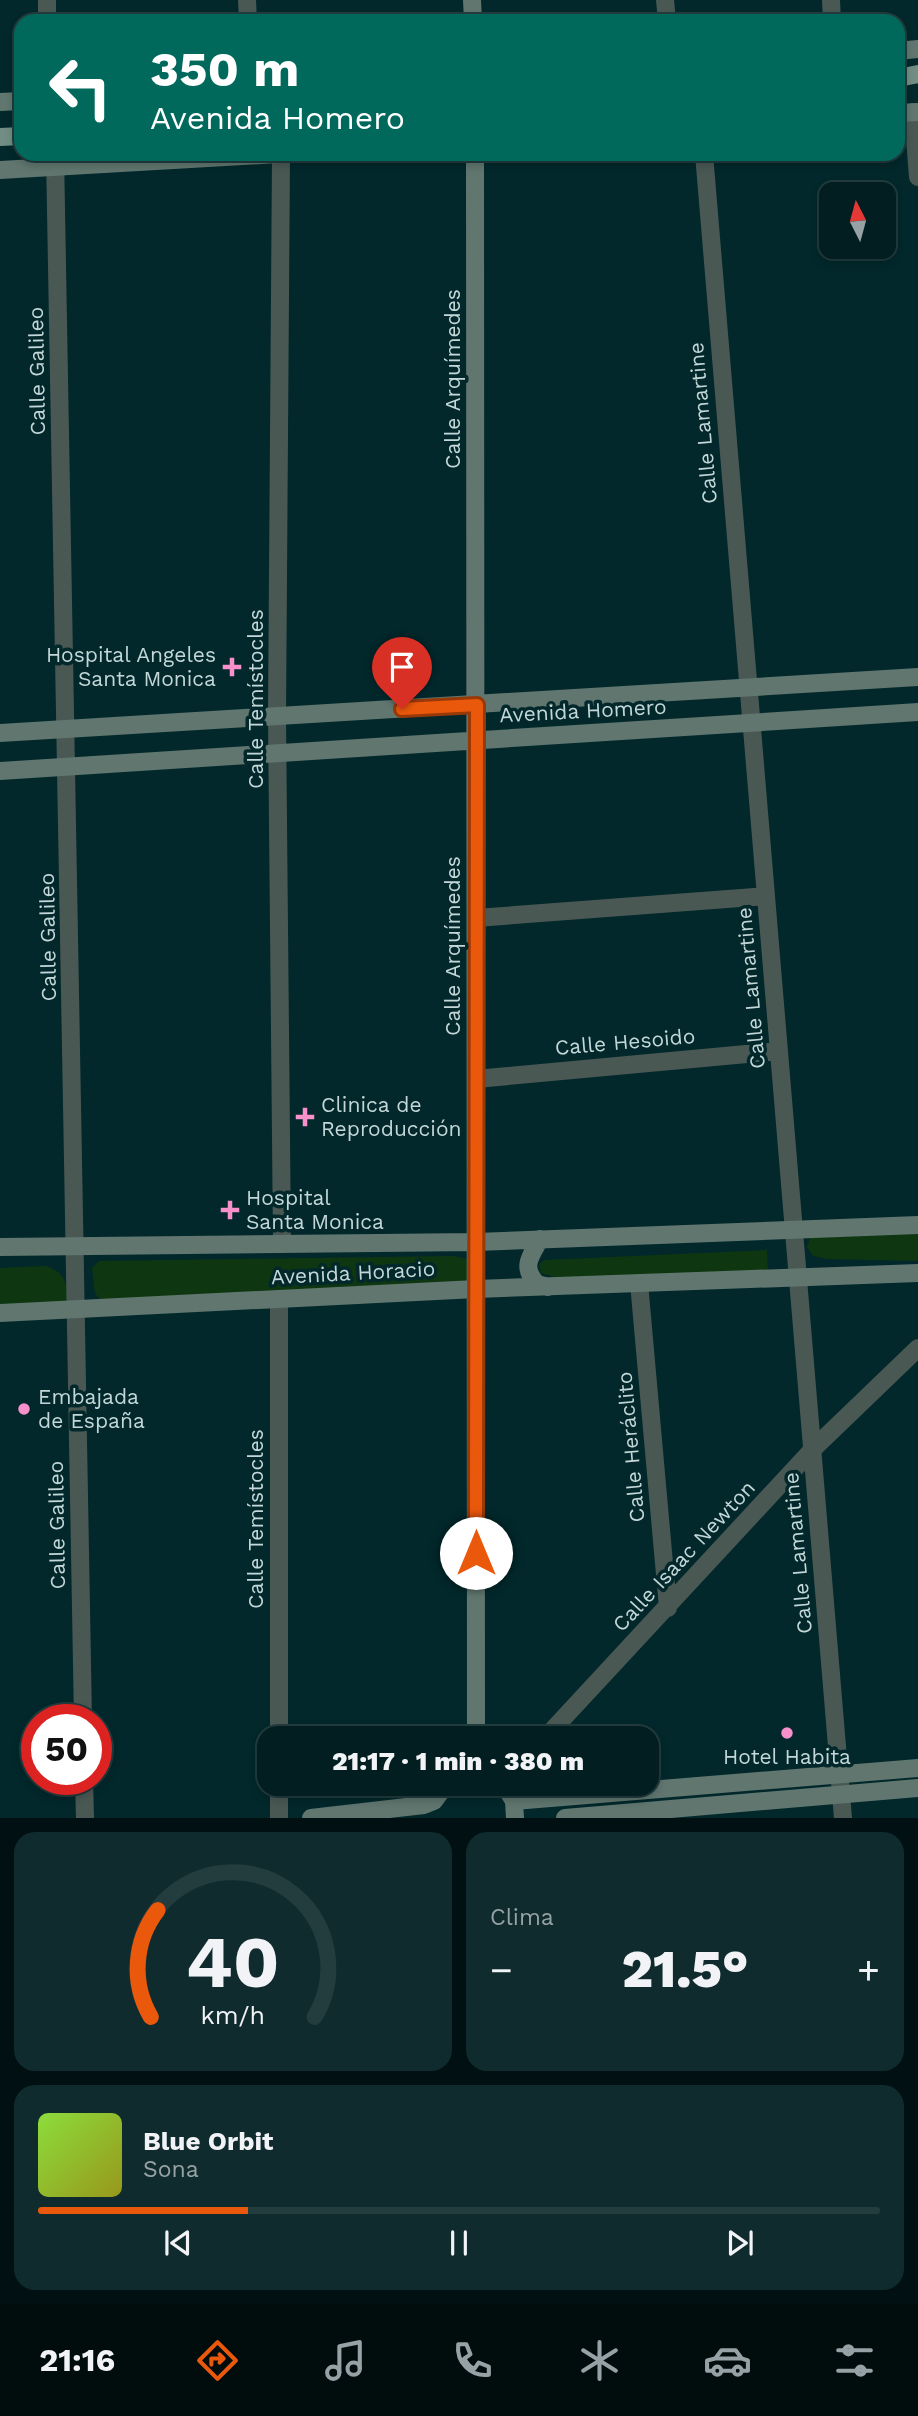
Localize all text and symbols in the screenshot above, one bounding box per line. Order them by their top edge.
text: 350 m [150,40,299,98]
icon: left [35,42,126,133]
text: Avenida Homero [150,99,405,137]
north arrow [819,182,896,259]
map controls [819,182,896,259]
street label: Calle Arquímedes [440,289,465,469]
street label: Calle Galileo [23,306,50,436]
street label: Calle Lamartine [683,341,722,505]
street label: Calle Temístocles [243,609,268,789]
pin [372,637,432,709]
place label: Hospital Angeles Santa Monica [46,642,216,691]
icon: arrive [383,648,421,686]
marker: Hospital Angeles Santa Monica [222,657,242,677]
street label: Avenida Homero [499,694,667,727]
street label: Calle Arquímedes [440,856,465,1036]
street label: Calle Galileo [34,872,61,1002]
street label: Calle Lamartine [731,906,770,1070]
street label: Calle Hesoido [554,1023,696,1060]
place label: Clinica de Reproducción [321,1092,462,1141]
marker: Clinica de Reproducción [295,1107,315,1127]
place label: Hospital Santa Monica [246,1185,384,1234]
marker: Hospital Santa Monica [220,1200,240,1220]
street label: Avenida Horacio [270,1256,436,1289]
street label: Calle Heráclito [611,1371,650,1523]
place label: Embajada de España [38,1384,145,1433]
marker: Embajada de España [16,1401,32,1417]
street label: Calle Temístocles [243,1429,268,1609]
street label: Calle Galileo [43,1460,70,1590]
street label: Calle Lamartine [778,1471,817,1635]
street label: Calle Isaac Newton [607,1475,760,1636]
position arrow [439,1516,513,1590]
speed limit sign: 50 [21,1704,112,1795]
marker: Hotel Habita [779,1725,795,1741]
place label: Hotel Habita [723,1744,851,1769]
text: 21:17 · 1 min · 380 m [332,1746,584,1776]
text: Clima [490,1904,554,1931]
text: 40 [186,1920,280,2006]
text: 21.5° [622,1939,748,2000]
text: − [490,1948,513,1992]
text: + [857,1948,880,1992]
text: km/h [201,2001,265,2030]
text: Blue Orbit [143,2126,273,2156]
text: Sona [143,2156,199,2183]
icon: previous [159,2224,197,2262]
icon: pause [440,2224,478,2262]
icon: next [721,2224,759,2262]
icon: directions [193,2336,242,2385]
icon: music [321,2336,370,2385]
icon: phone [448,2336,497,2385]
icon: climate [575,2336,624,2385]
icon: car [703,2336,752,2385]
icon: filters [830,2336,879,2385]
text: 21:16 [39,2341,115,2379]

